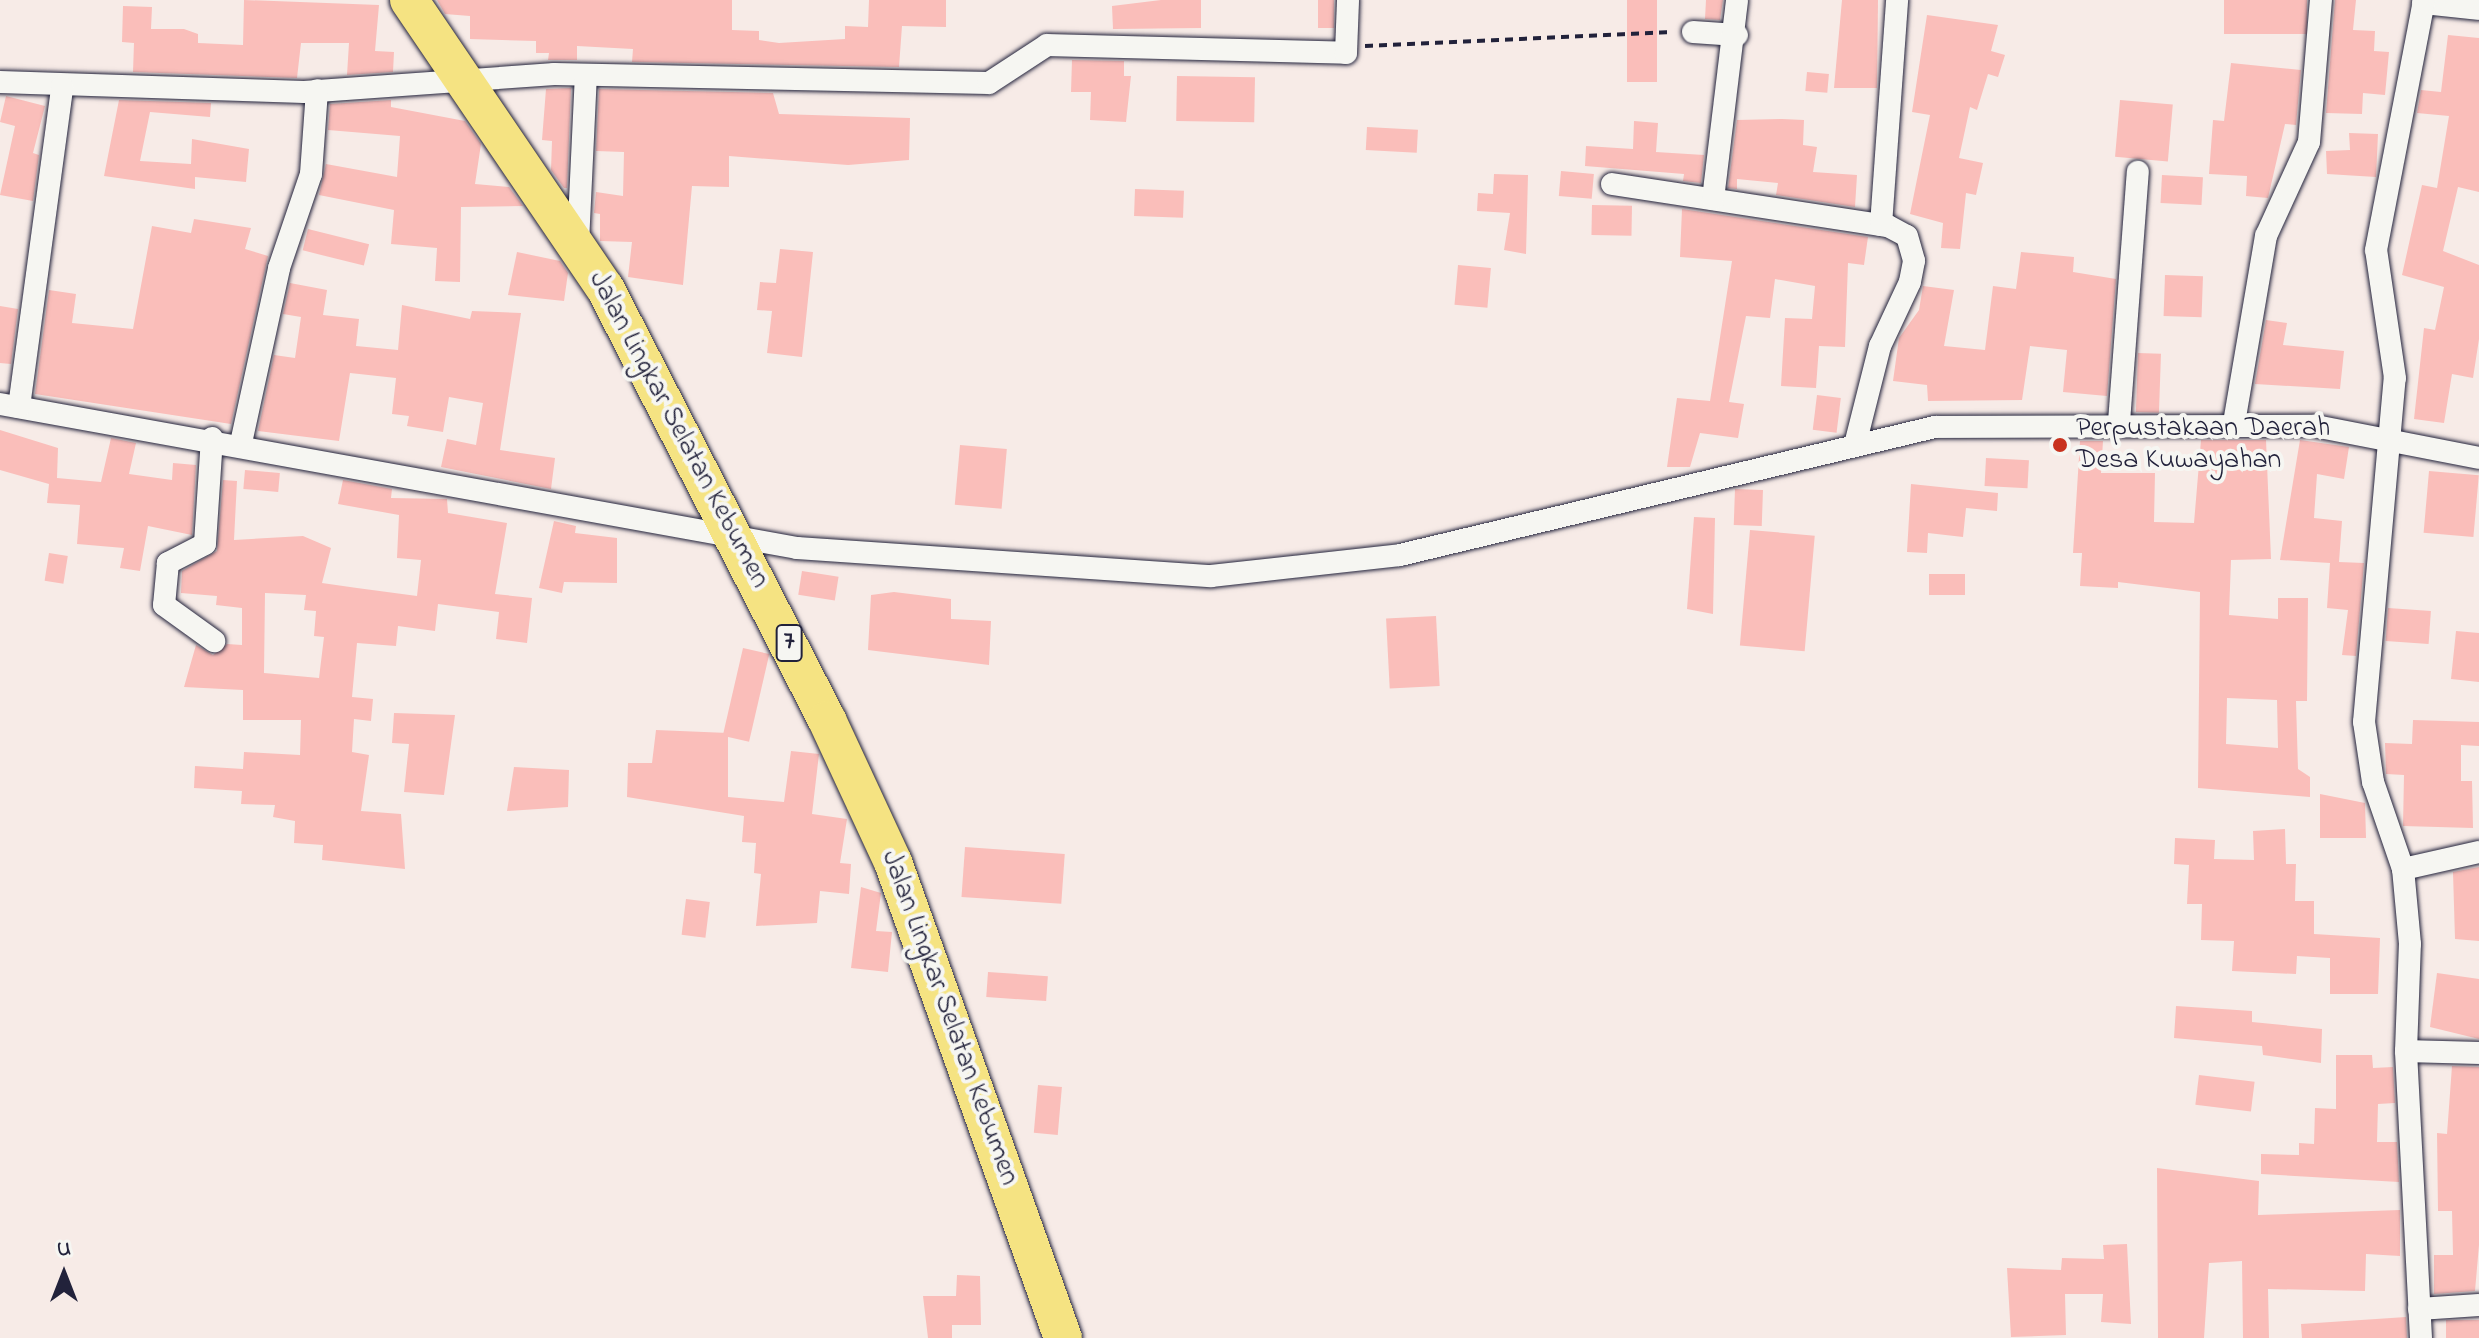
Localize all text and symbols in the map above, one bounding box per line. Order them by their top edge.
street label: Jalan Lingkar Selatan Kebumen [580,266,776,594]
place label: Perpustakaan Daerah Desa Kuwayahan [2076,412,2330,478]
marker: Perpustakaan Daerah Desa Kuwayahan [2051,436,2069,454]
road number: 7 [775,621,803,665]
street label: Jalan Lingkar Selatan Kebumen [873,846,1025,1190]
north arrow [24,1234,104,1314]
text: U [57,1234,71,1266]

